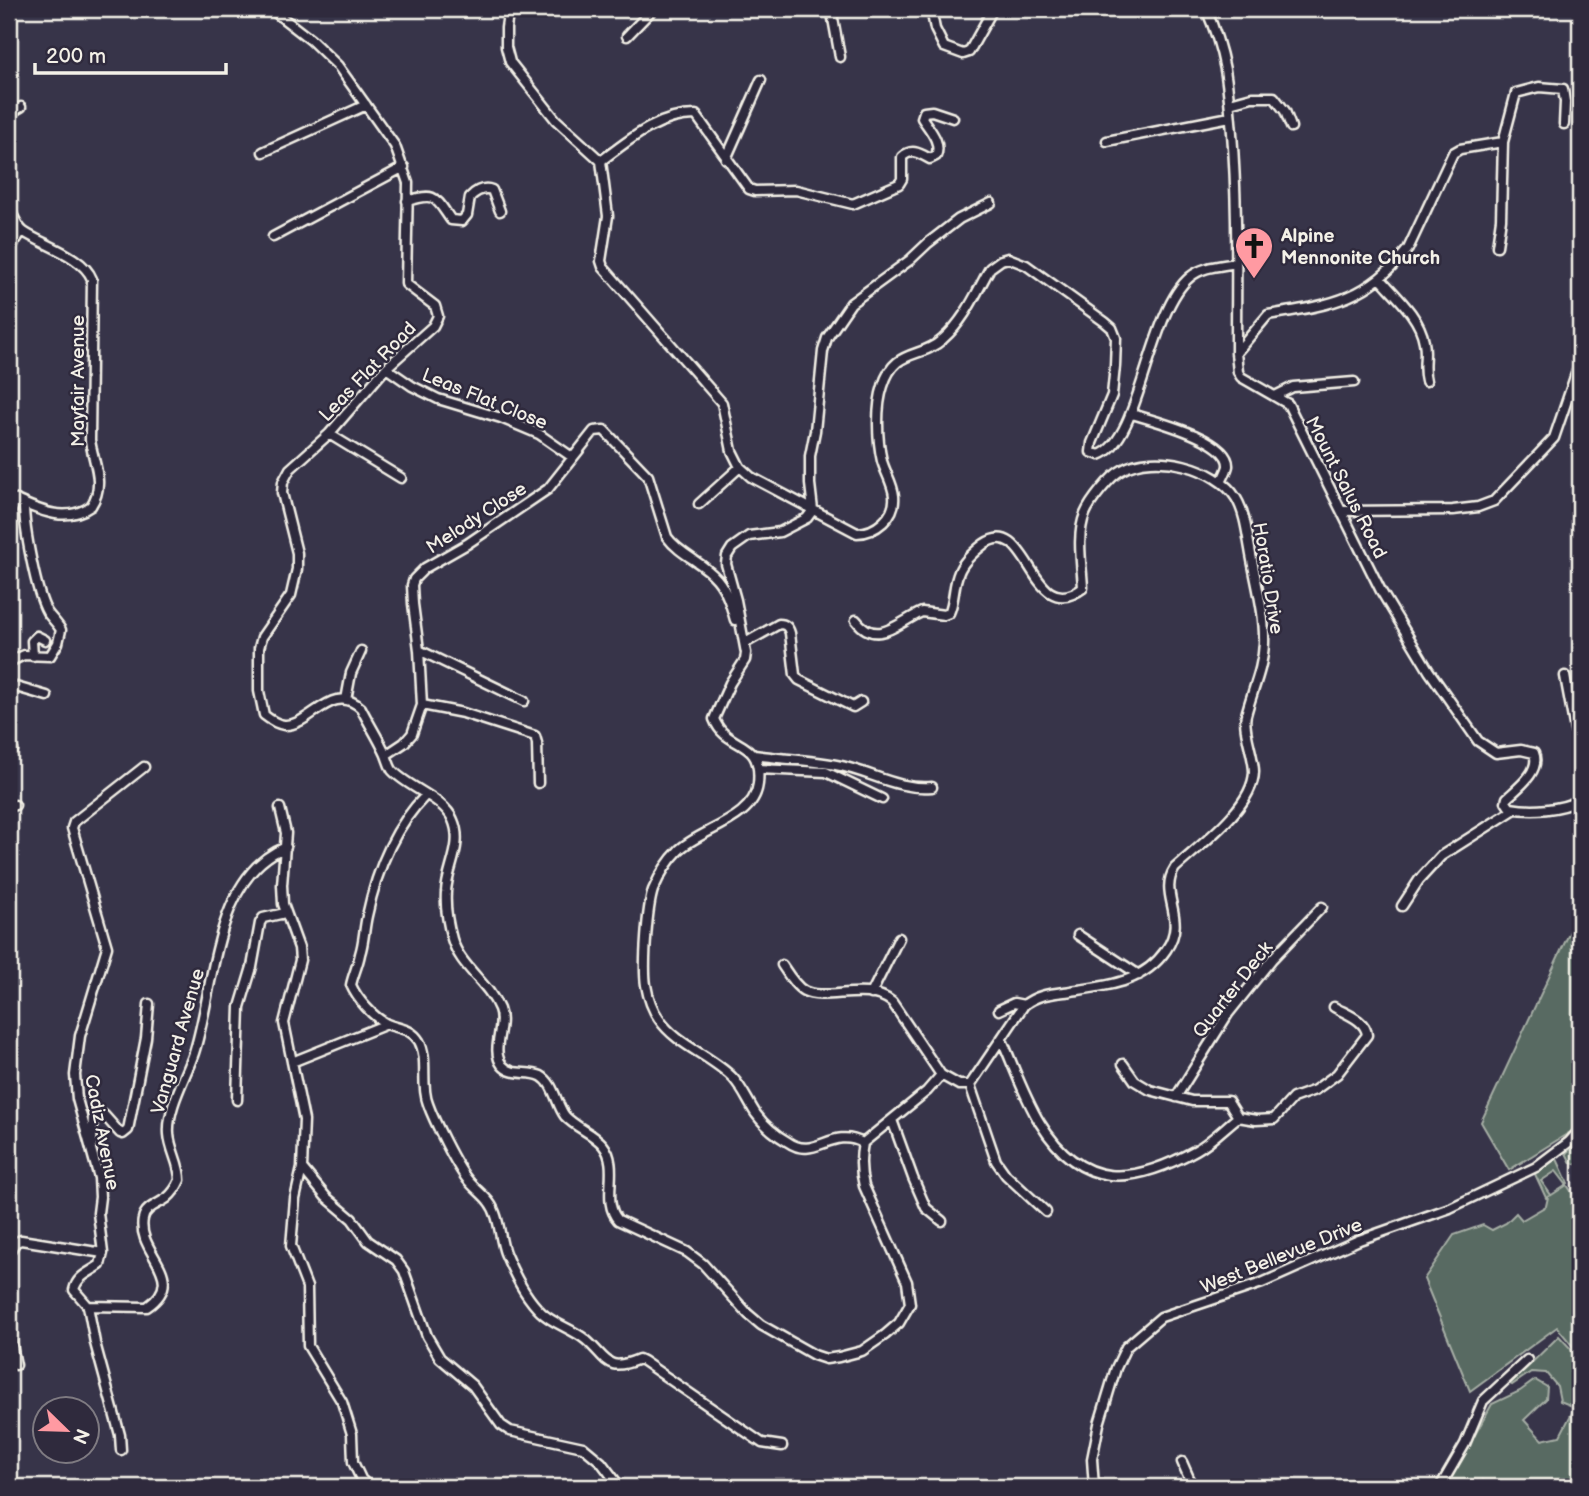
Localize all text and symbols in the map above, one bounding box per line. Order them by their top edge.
scale bar [35,32,226,76]
text: 200 m [46,44,106,69]
church icon: Alpine Mennonite Church [1233,225,1275,280]
place label: Alpine Mennonite Church [1280,225,1440,270]
street label: Mayfair Avenue [67,315,90,447]
street label: Leas Flat Road [315,317,422,427]
street label: Leas Flat Close [418,364,550,435]
street label: Mount Salus Road [1300,413,1391,563]
street label: Melody Close [422,477,531,559]
street label: Horatio Drive [1247,521,1288,636]
street label: Quarter Deck [1188,937,1278,1043]
street label: Vanguard Avenue [147,966,210,1117]
street label: Cadiz Avenue [79,1072,124,1192]
street label: West Bellevue Drive [1197,1213,1366,1299]
north arrow [32,1394,102,1464]
text: N [67,1425,94,1447]

